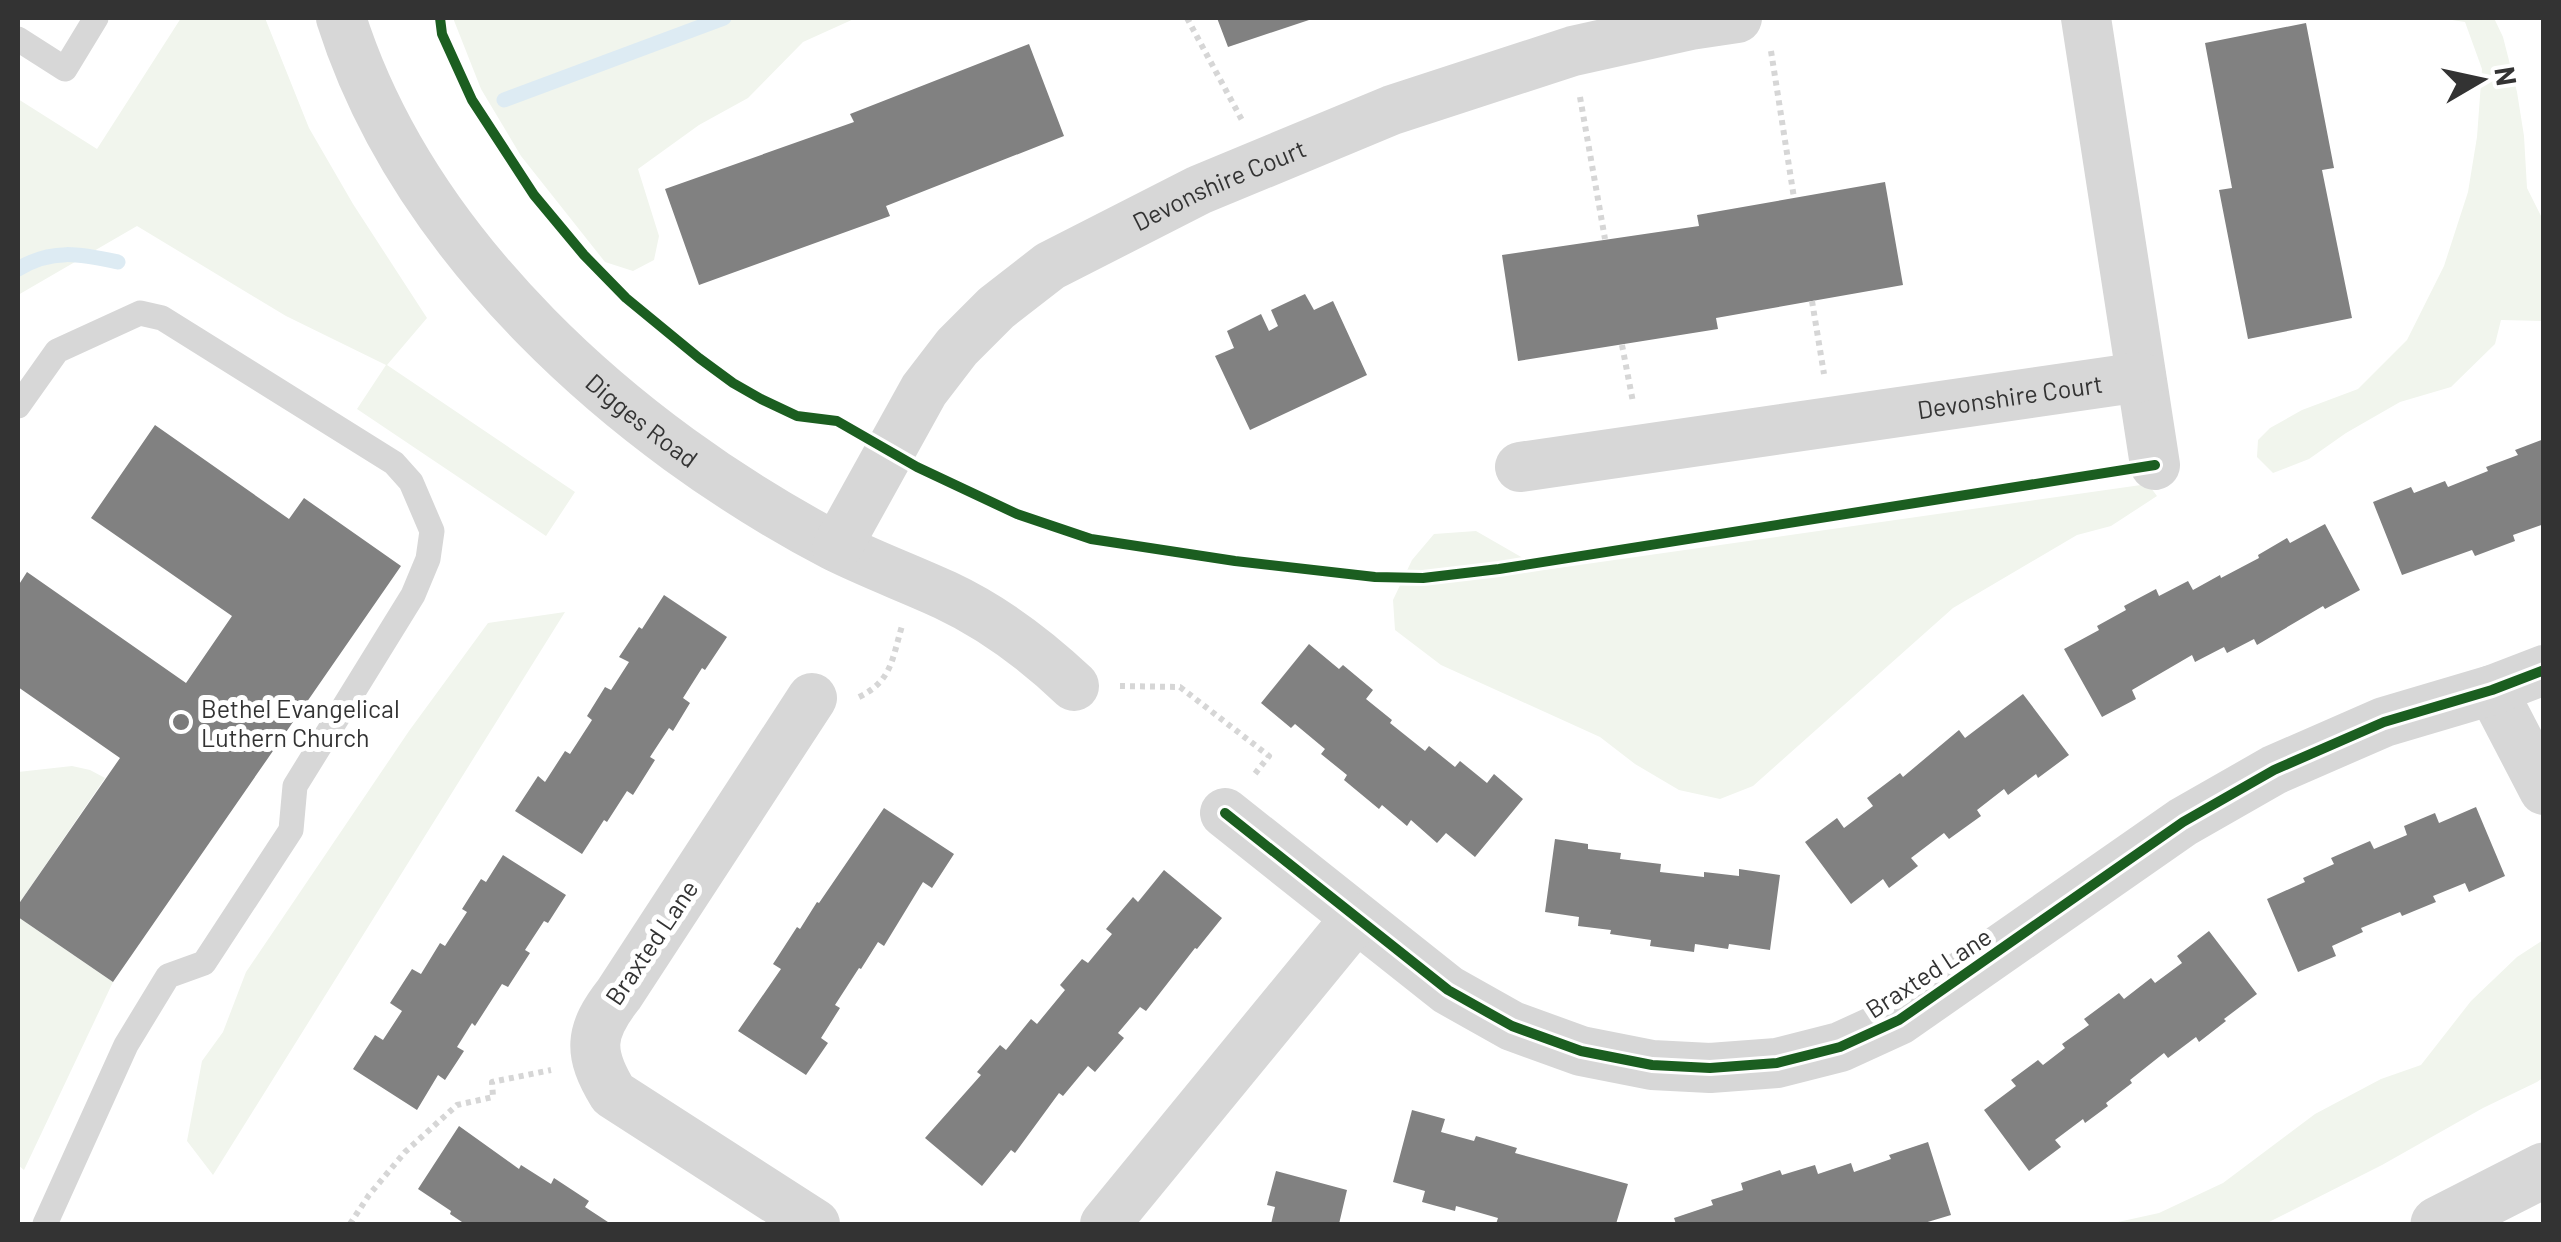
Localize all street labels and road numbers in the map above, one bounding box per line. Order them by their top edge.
street label: Devonshire Court [1127,132,1310,237]
street label: Digges Road [580,367,704,473]
street label: Devonshire Court [1915,368,2105,424]
street label: Braxted Lane [598,874,704,1010]
street label: Braxted Lane [1860,920,1996,1024]

